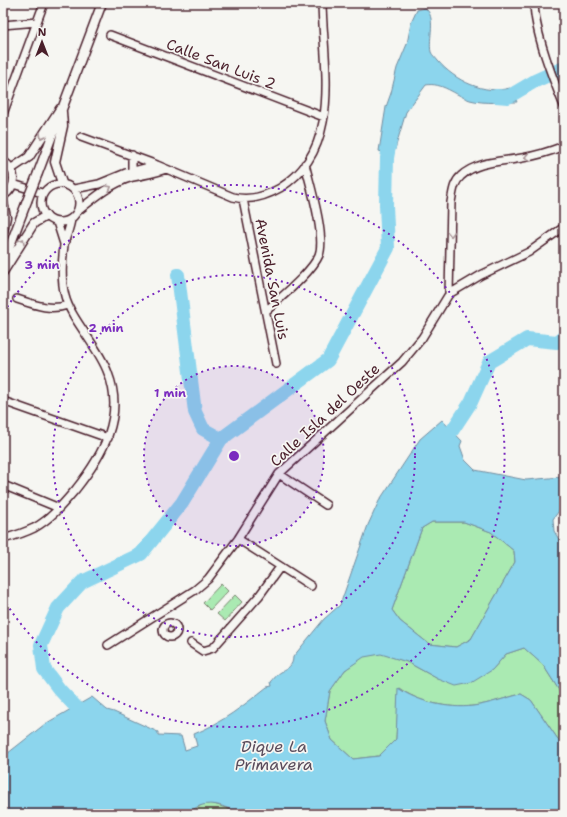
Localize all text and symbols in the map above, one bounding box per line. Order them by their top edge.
north arrow [22,22,62,62]
text: N [38,25,47,40]
street label: Calle San Luis 2 [163,34,279,94]
one-way arrow [40,132,47,139]
one-way arrow [524,153,530,161]
one-way arrow [105,185,112,192]
street label: Avenida San Luis [250,217,294,341]
one-way arrow [447,231,455,237]
one-way arrow [17,238,25,245]
text: 3 min [25,257,60,273]
text: 2 min [89,320,124,336]
street label: Calle Isla del Oeste [266,359,384,471]
text: 1 min [154,385,186,401]
centre of rings [227,449,241,463]
water label: Dique La Primavera [235,736,313,775]

